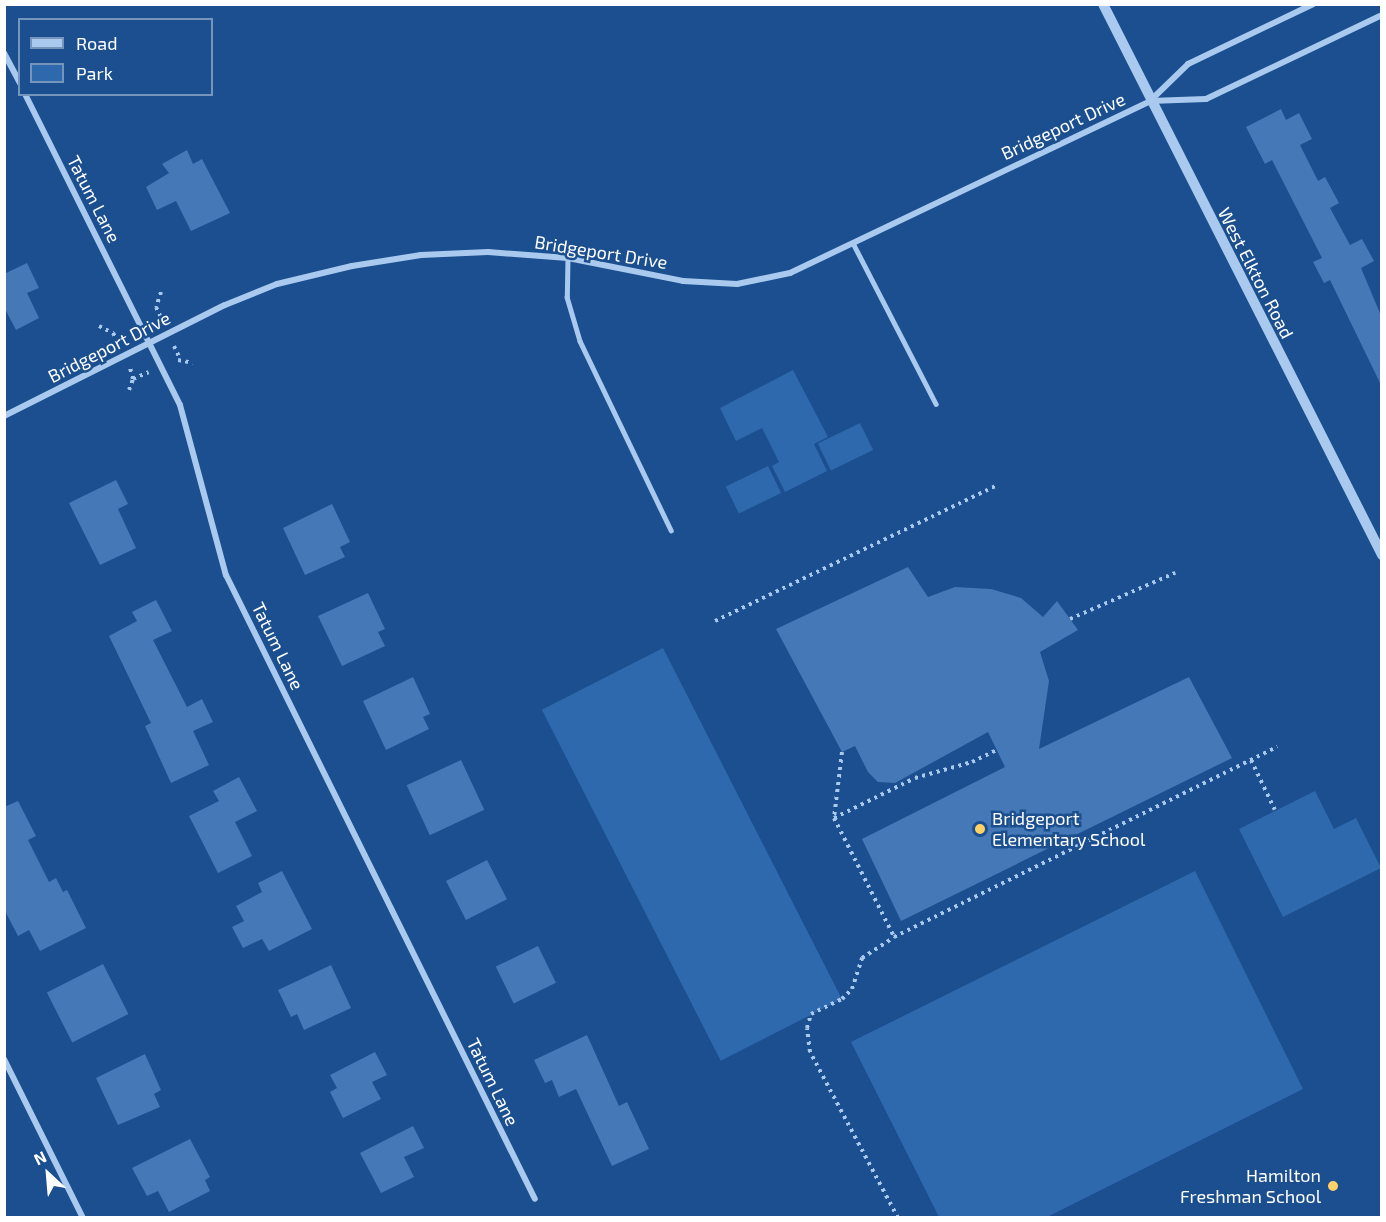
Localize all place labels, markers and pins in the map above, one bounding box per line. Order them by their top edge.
place label: Bridgeport Elementary School [992,808,1146,850]
marker: Bridgeport Elementary School [973,822,987,836]
place label: Hamilton Freshman School [1180,1165,1321,1208]
marker: Hamilton Freshman School [1326,1179,1340,1193]

